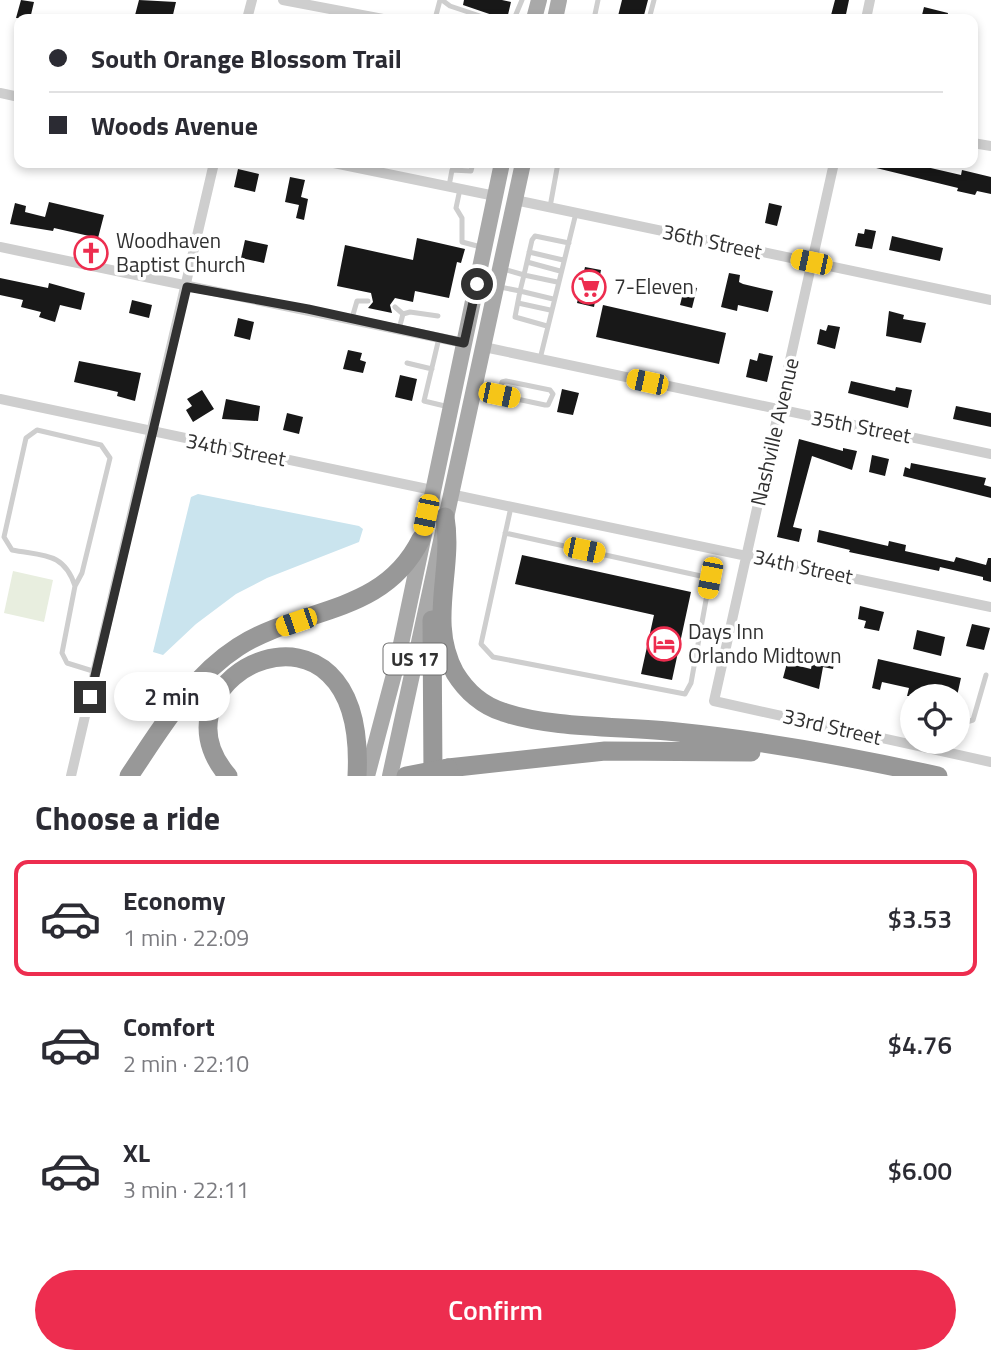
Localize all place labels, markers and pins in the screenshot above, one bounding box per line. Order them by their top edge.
place label: Woodhaven Baptist Church [116,224,246,280]
church icon: Woodhaven Baptist Church [72,234,110,272]
supermarket icon: 7-Eleven [570,268,608,306]
place label: 7-Eleven [614,270,694,302]
place label: Days Inn Orlando Midtown [688,615,842,671]
hotel icon: Days Inn Orlando Midtown [645,625,683,663]

